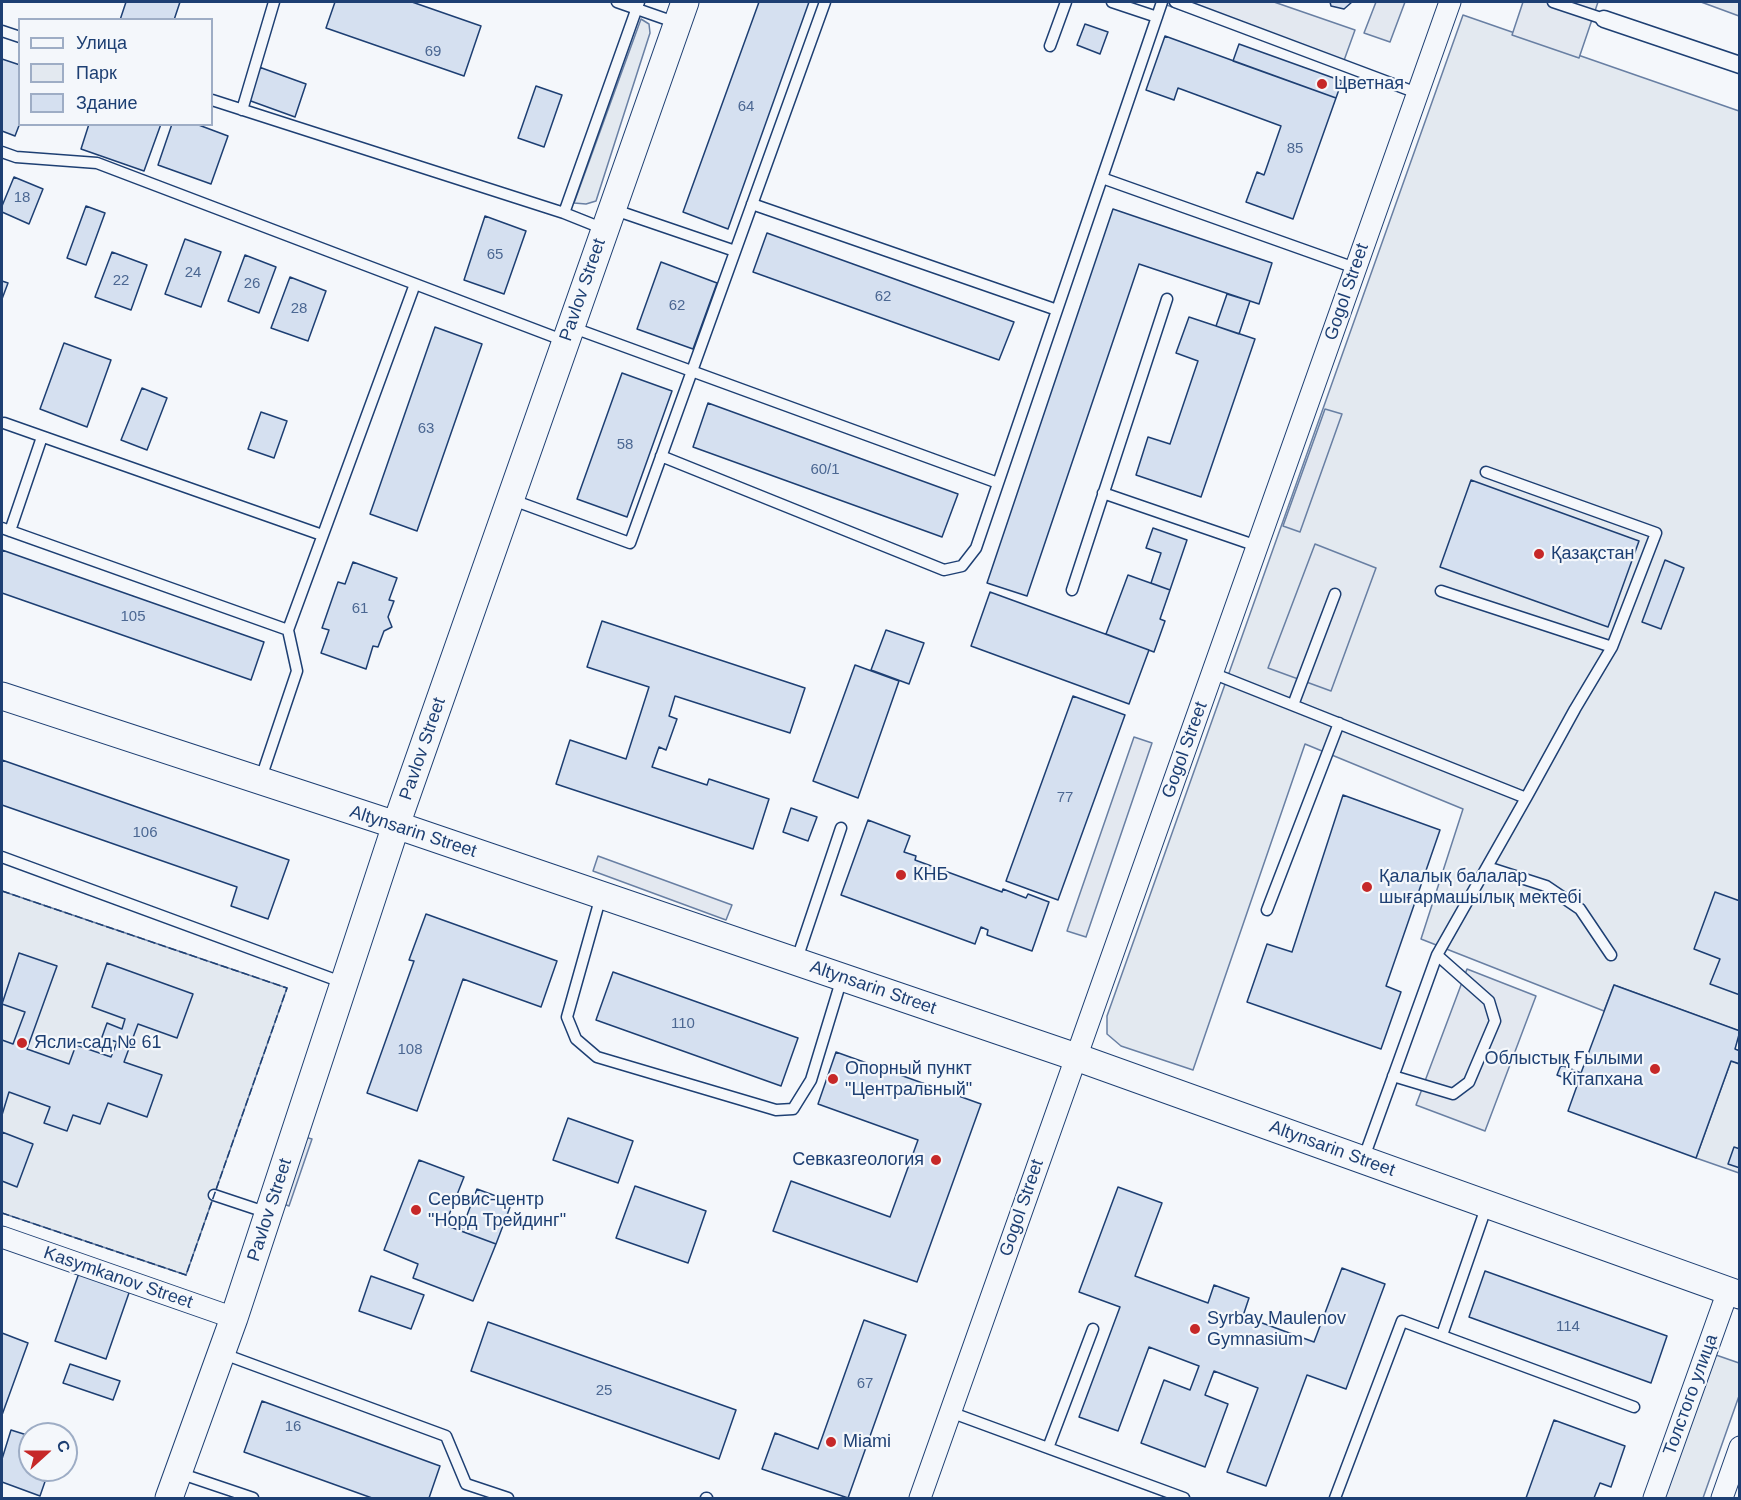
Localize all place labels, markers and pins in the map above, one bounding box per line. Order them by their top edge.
place label: Цветная [1334,73,1404,95]
marker: Цветная [1315,77,1329,91]
place label: Қазақстан [1551,543,1634,565]
marker: Қазақстан [1532,547,1546,561]
place label: КНБ [913,864,948,886]
place label: Қалалық балалар шығармашылық мектебі [1379,866,1582,908]
marker: КНБ [894,868,908,882]
marker: Қалалық балалар шығармашылық мектебі [1360,880,1374,894]
place label: Ясли-сад № 61 [34,1032,161,1054]
marker: Ясли-сад № 61 [15,1036,29,1050]
place label: Облыстық Ғылыми Кітапхана [1484,1048,1643,1090]
place label: Опорный пункт "Центральный" [845,1058,972,1100]
marker: Облыстық Ғылыми Кітапхана [1648,1062,1662,1076]
marker: Опорный пункт "Центральный" [826,1072,840,1086]
place label: Севказгеология [792,1149,924,1171]
marker: Севказгеология [929,1153,943,1167]
place label: Сервис-центр "Норд Трейдинг" [428,1189,566,1232]
marker: Сервис-центр "Норд Трейдинг" [409,1203,423,1217]
place label: Syrbay Maulenov Gymnasium [1207,1308,1346,1350]
marker: Syrbay Maulenov Gymnasium [1188,1322,1202,1336]
place label: Miami [843,1431,891,1453]
marker: Miami [824,1435,838,1449]

